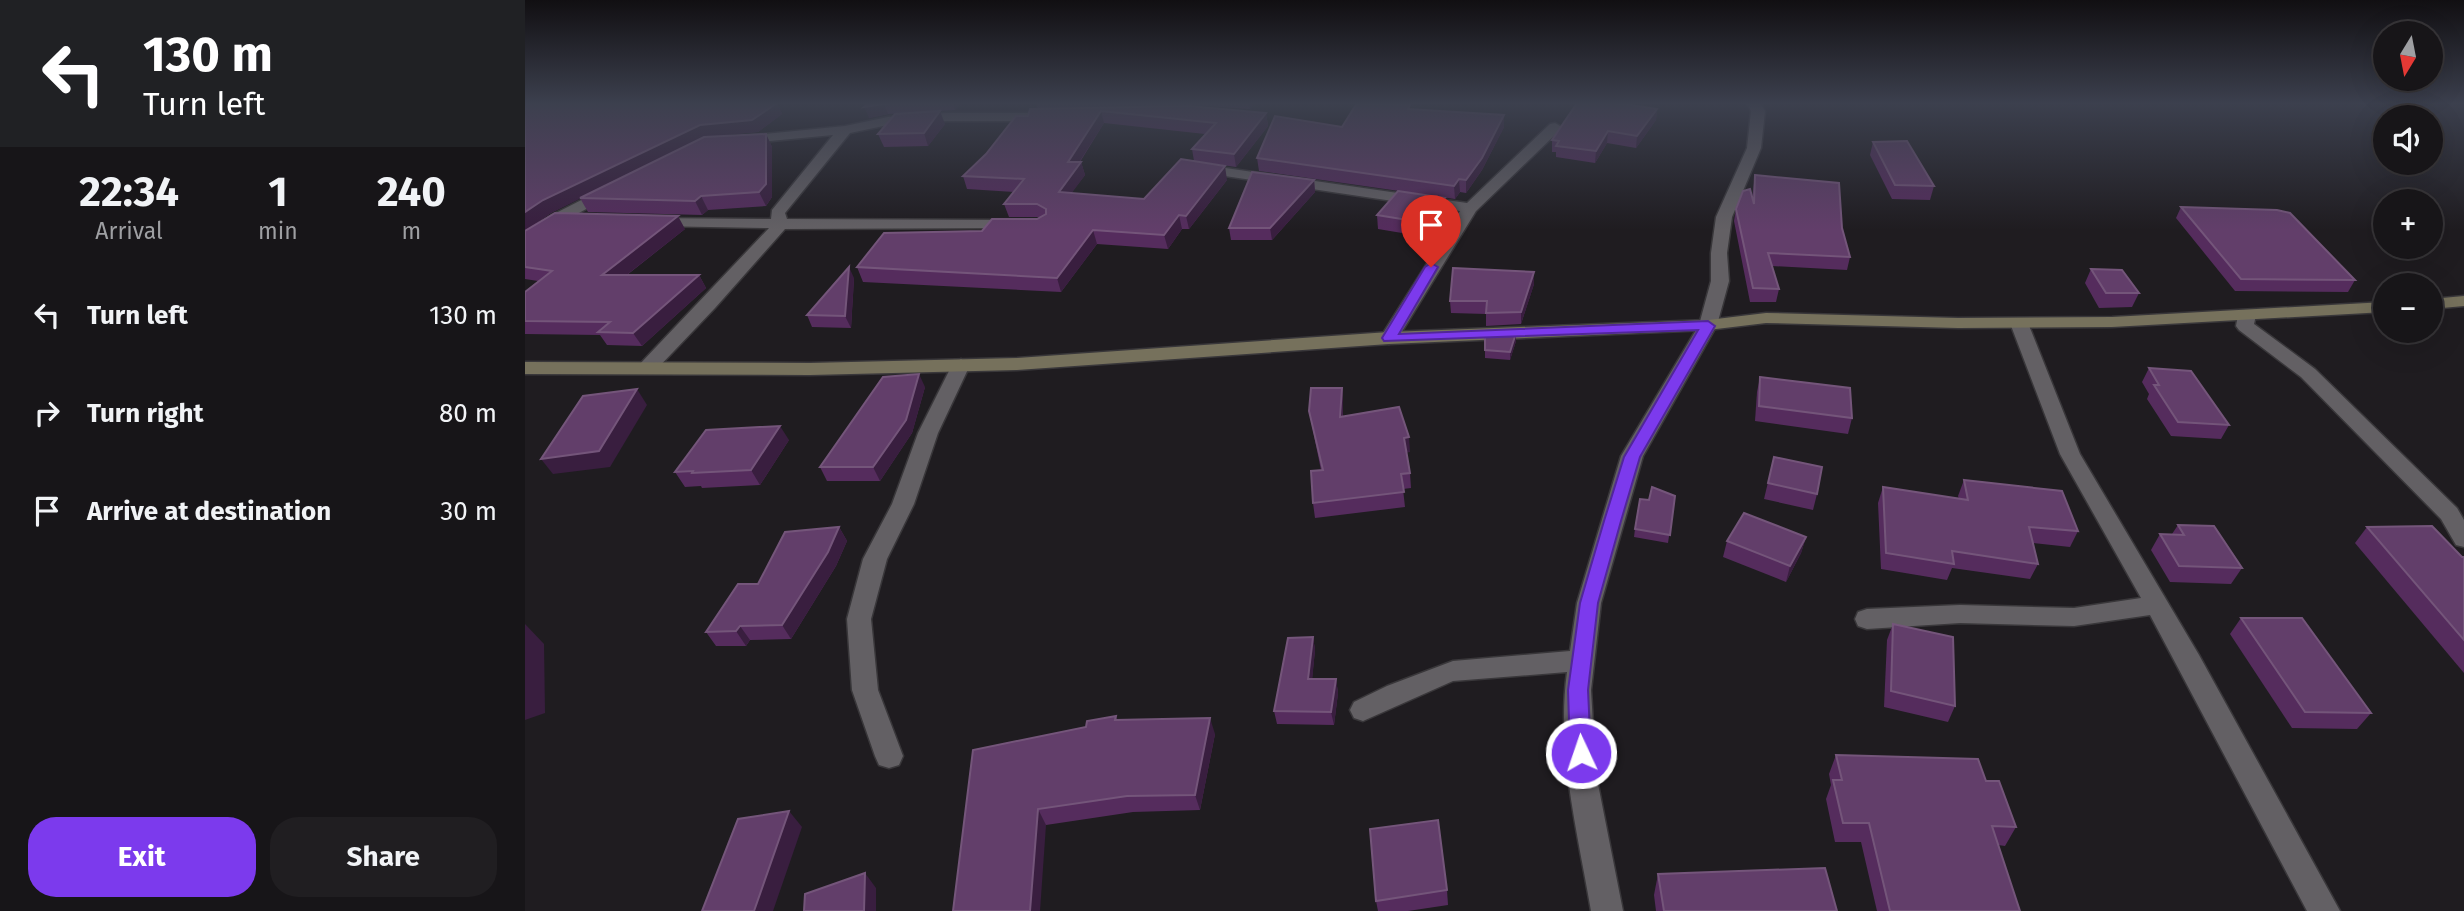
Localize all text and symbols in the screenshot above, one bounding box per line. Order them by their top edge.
north arrow [2373,21,2443,91]
map controls [2373,21,2443,343]
text: 130 m [143,25,273,84]
icon: left [28,28,119,119]
text: Turn left [143,85,265,123]
button: sound [2373,105,2443,175]
text: 22:34 [79,167,179,217]
text: 1 [268,167,288,217]
text: 240 [377,167,446,217]
button: + [2373,189,2443,259]
pin [1401,195,1461,267]
icon: arrive [1412,206,1450,244]
text: Arrival [95,217,163,245]
text: min [258,217,298,245]
text: m [402,217,421,245]
button: − [2373,273,2443,343]
icon: left [28,296,66,334]
text: Turn left [87,300,188,331]
text: 130 m [429,300,497,331]
icon: right [28,394,66,432]
text: Turn right [87,398,204,429]
text: 80 m [439,398,497,429]
icon: arrive [28,492,66,530]
text: Arrive at destination [87,496,331,527]
text: 30 m [440,496,497,527]
position arrow [1544,716,1618,790]
button: Exit [28,817,256,897]
button: Share [270,817,497,897]

